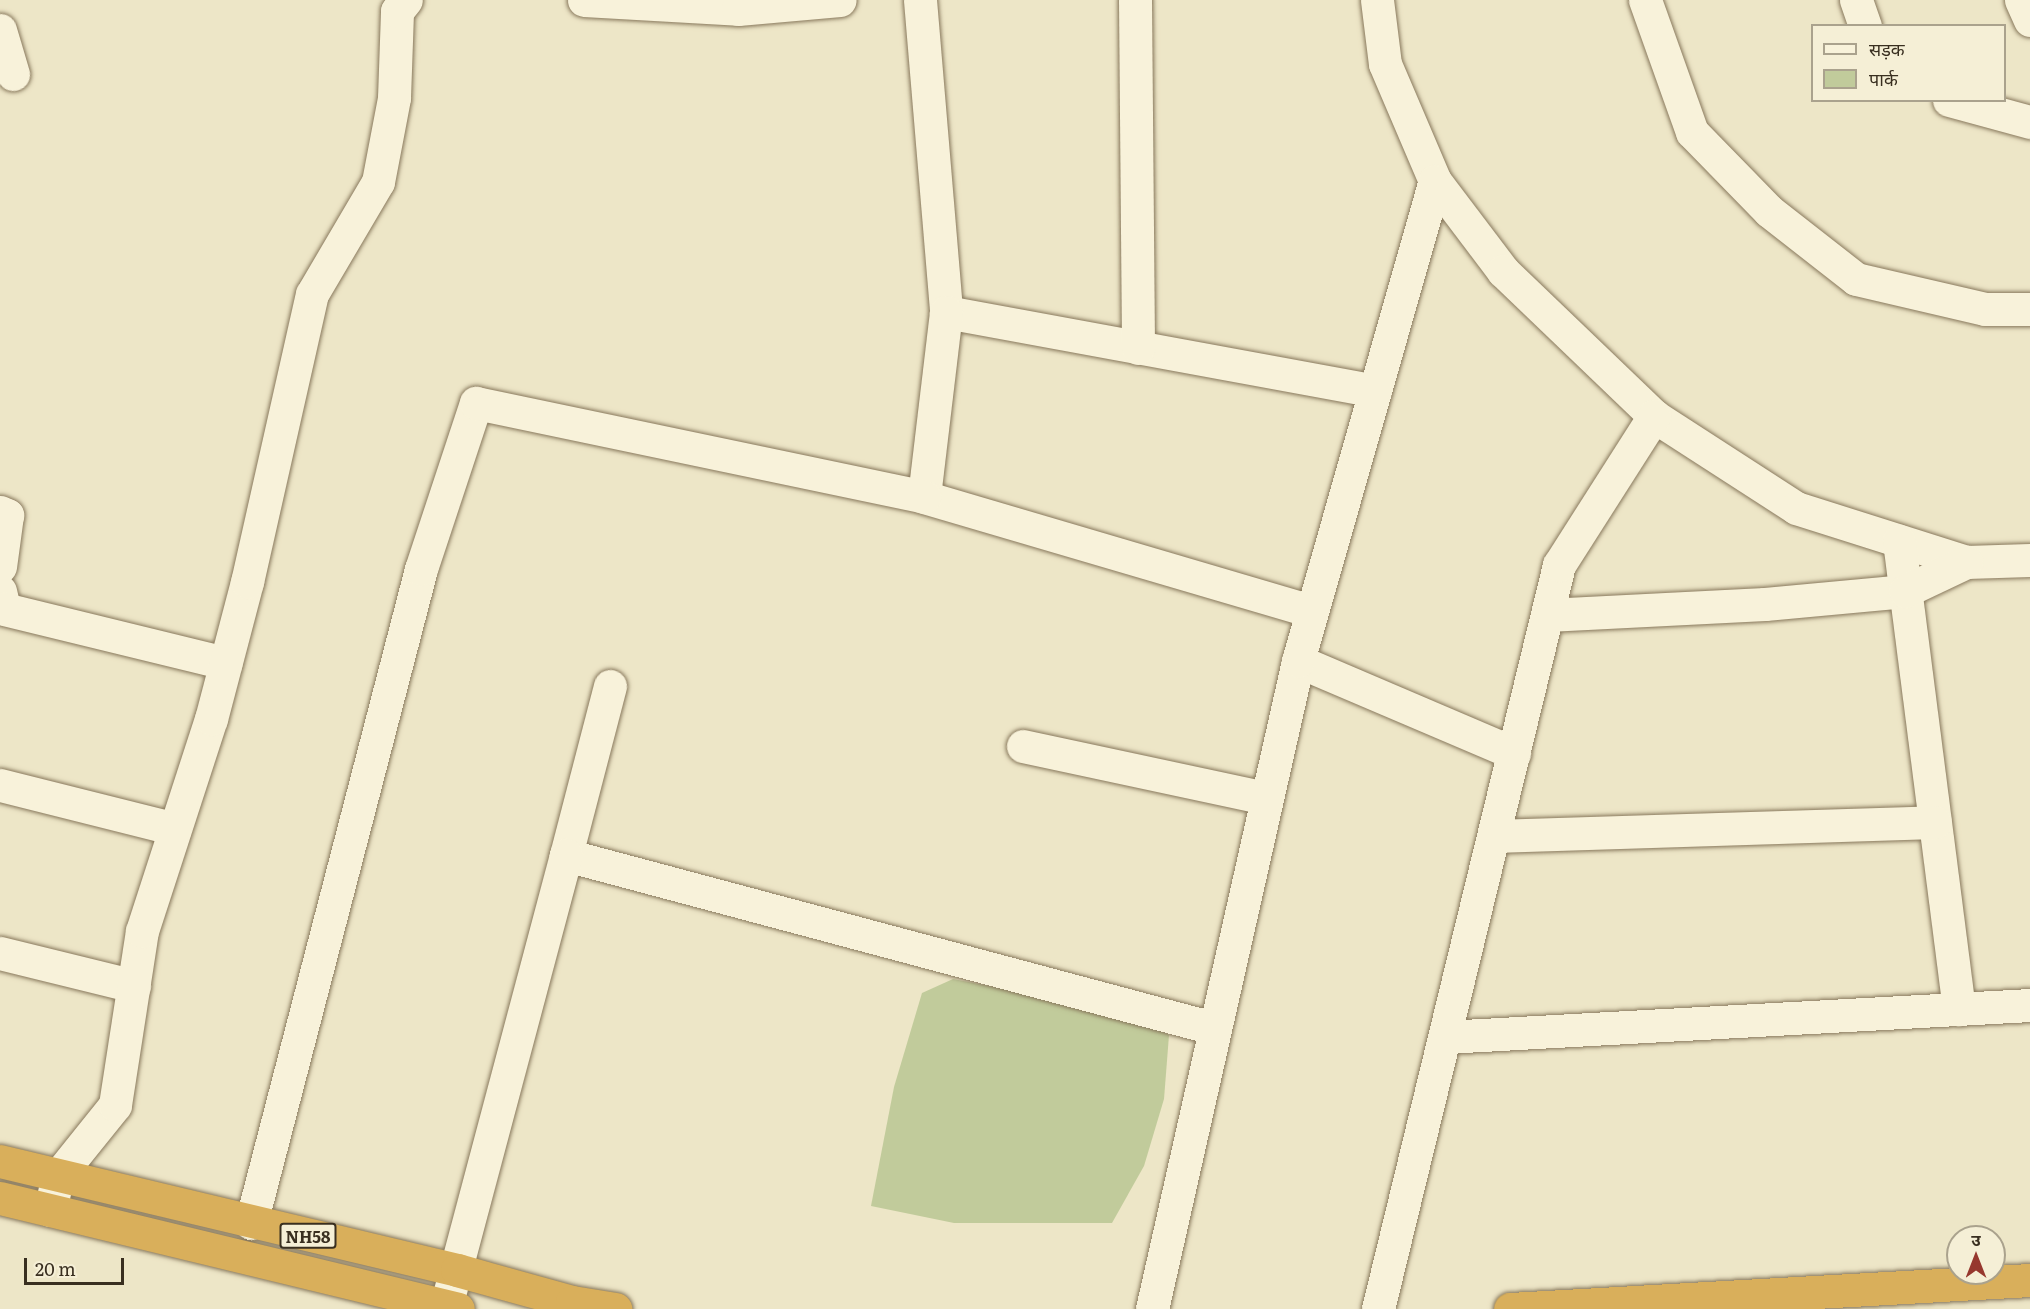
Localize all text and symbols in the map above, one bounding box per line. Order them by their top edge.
legend [1811,24,2006,102]
text: सड़क [1869,35,1905,62]
text: पार्क [1869,65,1898,92]
road number: NH58 [278,1223,338,1249]
north arrow [1946,1225,2006,1285]
text: उ [1971,1227,1981,1251]
scale bar [27,1246,128,1284]
text: 20 m [35,1255,76,1282]

